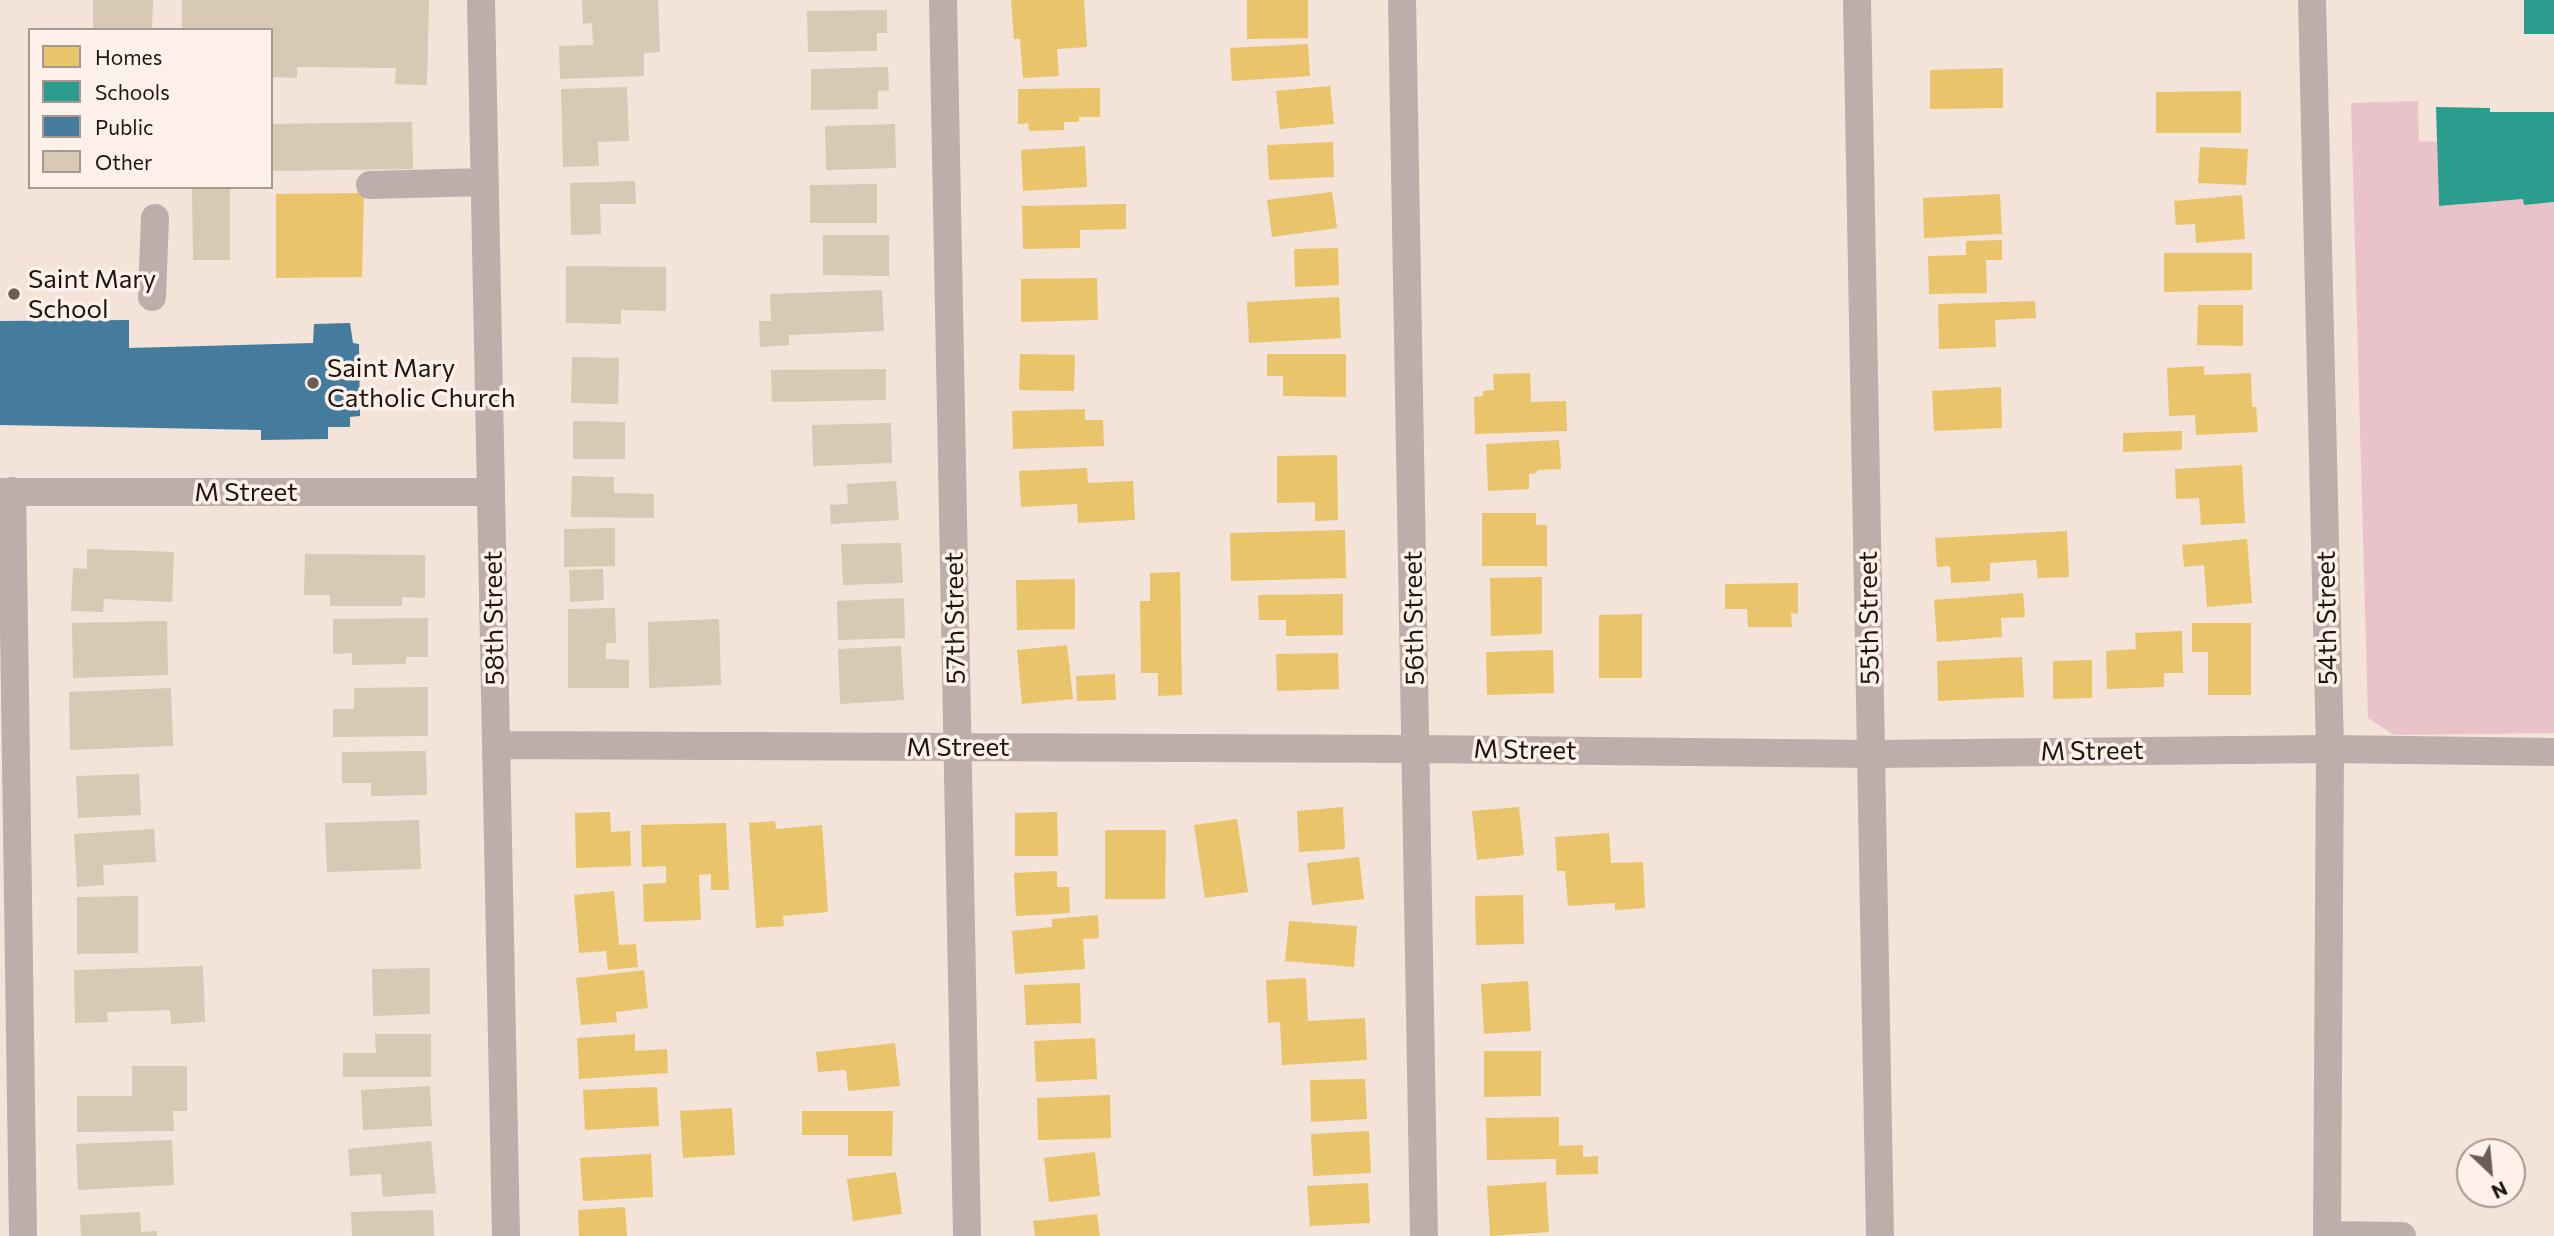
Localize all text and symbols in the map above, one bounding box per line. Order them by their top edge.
legend [28,28,273,189]
text: Homes [95,44,162,69]
text: Schools [95,79,170,104]
text: Public [95,114,153,139]
text: Other [95,149,152,174]
place label: Saint Mary School [28,263,156,324]
marker: Saint Mary School [6,286,22,302]
place label: Saint Mary Catholic Church [327,352,516,414]
marker: Saint Mary Catholic Church [305,375,321,391]
street label: M Street [194,476,298,508]
street label: 58th Street [477,550,511,686]
street label: 56th Street [1397,550,1431,686]
street label: 54th Street [2310,550,2344,686]
street label: 57th Street [938,551,972,685]
street label: 55th Street [1852,551,1886,685]
street label: M Street [906,731,1010,763]
street label: M Street [1473,734,1577,766]
street label: M Street [2040,735,2144,767]
north arrow [2456,1138,2526,1208]
text: N [2488,1177,2511,1204]

